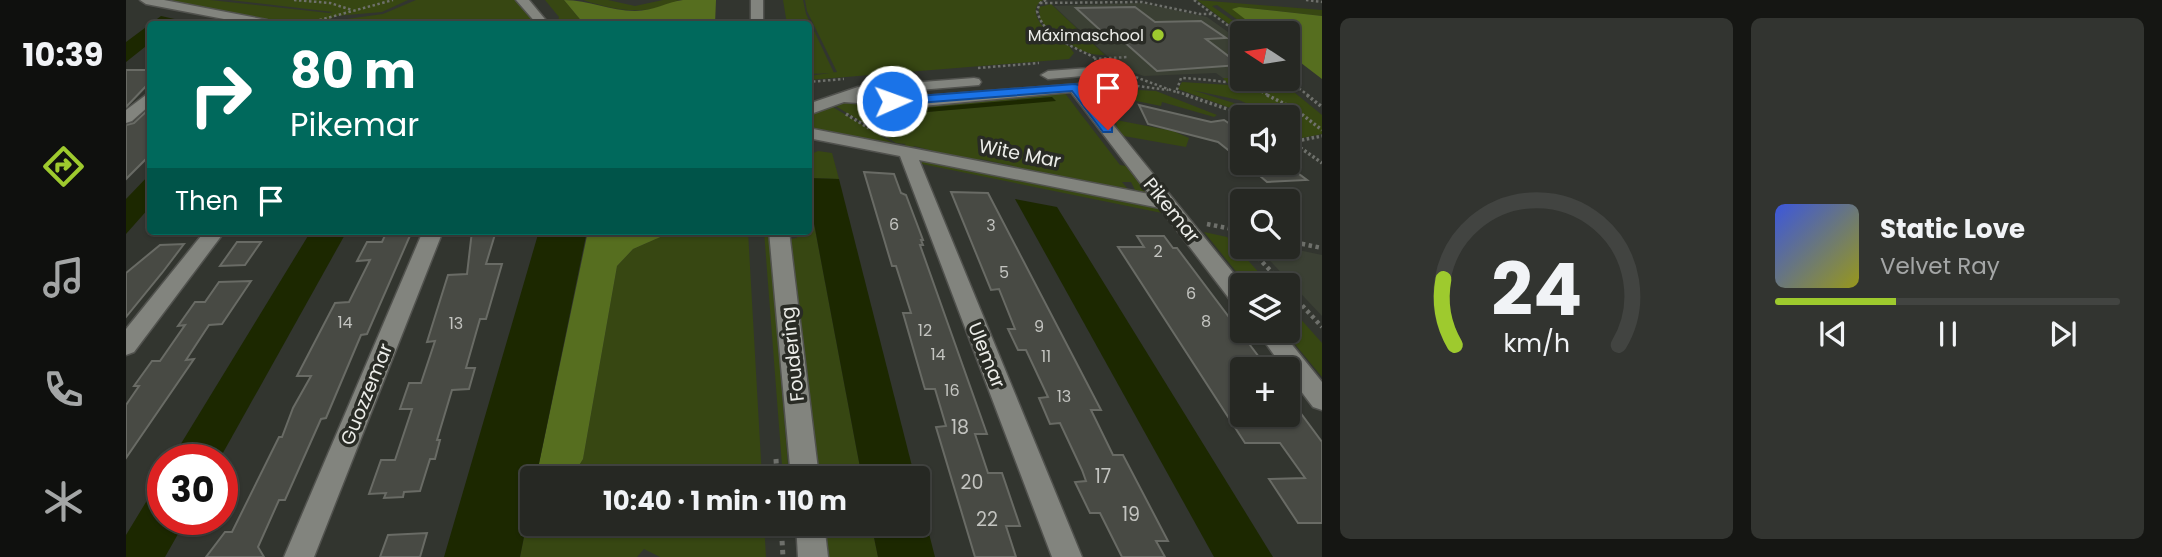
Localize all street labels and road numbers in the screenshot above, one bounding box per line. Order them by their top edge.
street label: Wite Mar [976,132,1063,175]
street label: Pikemar [1137,172,1206,249]
street label: Foudering [774,305,811,403]
street label: Ulemar [961,318,1012,392]
street label: Guozzemar [334,339,399,449]

